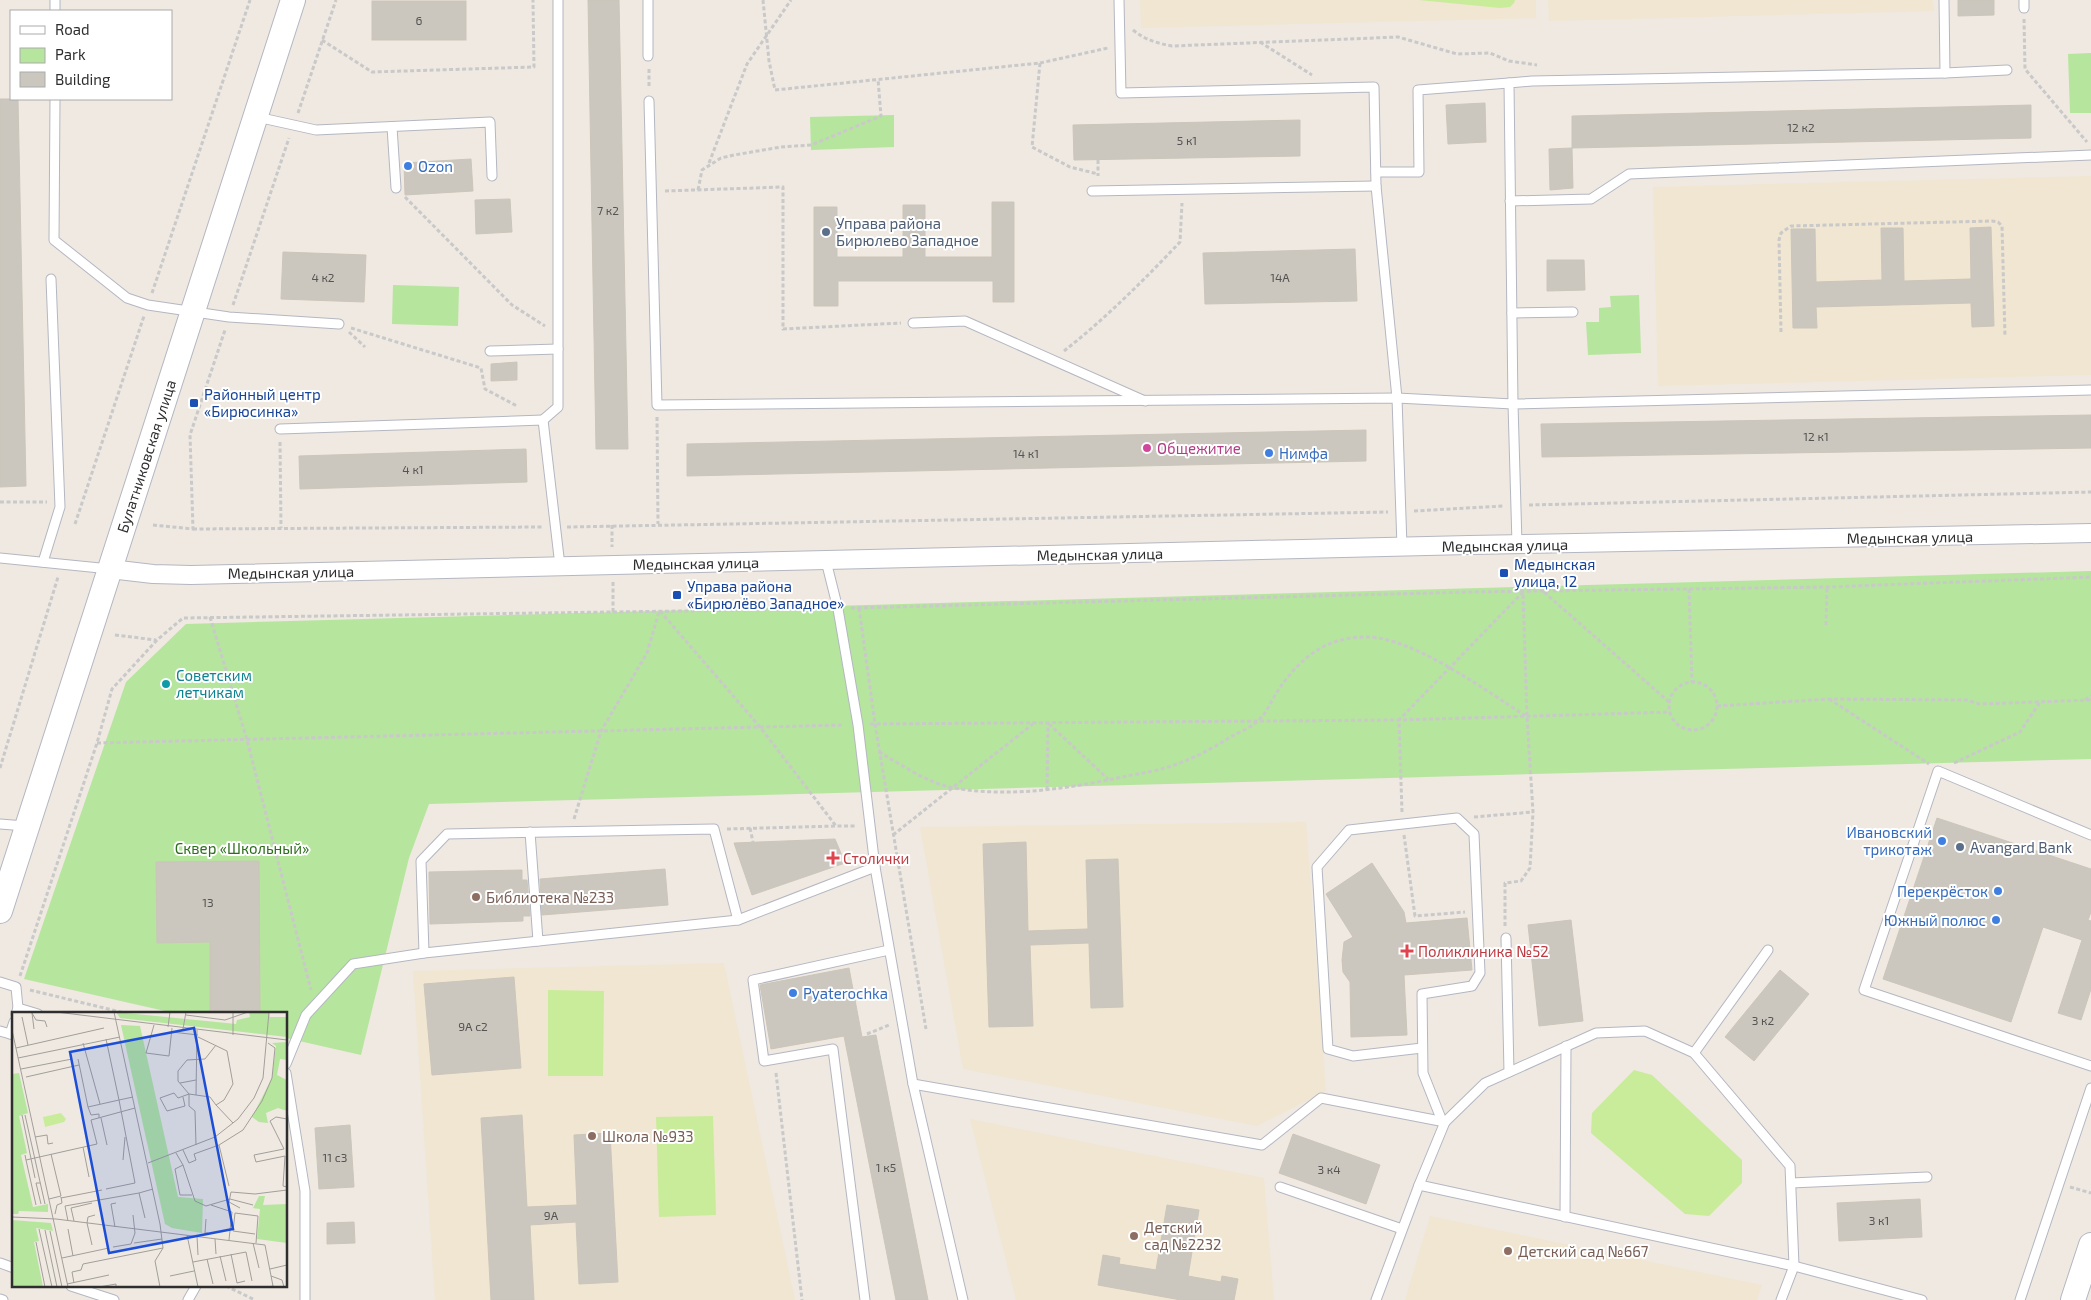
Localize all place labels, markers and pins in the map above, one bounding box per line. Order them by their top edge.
place label: Ozon [418,157,453,175]
marker: Ozon [402,160,414,172]
place label: Управа района Бирюлево Западное [836,214,979,249]
marker: Управа района Бирюлево Западное [820,226,832,238]
place label: Районный центр «Бирюсинка» [204,385,321,420]
marker: Районный центр «Бирюсинка» [188,397,200,409]
place label: Общежитие [1157,439,1241,457]
marker: Общежитие [1141,442,1153,454]
place label: Нимфа [1279,444,1328,462]
marker: Нимфа [1263,447,1275,459]
place label: Медынская улица, 12 [1514,555,1595,591]
marker: Медынская улица, 12 [1498,567,1510,579]
place label: Управа района «Бирюлёво Западное» [687,577,844,612]
marker: Управа района «Бирюлёво Западное» [671,589,683,601]
place label: Cоветским летчикам [176,666,252,701]
marker: Cоветским летчикам [160,678,172,690]
place label: Ивановский трикотаж [1846,823,1932,858]
marker: Ивановский трикотаж [1936,835,1948,847]
place label: Avangard Bank [1970,838,2072,856]
marker: Avangard Bank [1954,841,1966,853]
place label: Столички [843,849,909,867]
marker: Столички [827,852,839,864]
place label: Перекрёсток [1897,882,1988,900]
marker: Перекрёсток [1992,885,2004,897]
place label: Библиотека №233 [486,888,614,906]
marker: Библиотека №233 [470,891,482,903]
place label: Южный полюс [1884,911,1986,929]
marker: Южный полюс [1990,914,2002,926]
place label: Поликлиника №52 [1418,942,1549,960]
marker: Поликлиника №52 [1400,944,1414,958]
place label: Pyaterochka [803,984,888,1002]
marker: Pyaterochka [787,987,799,999]
place label: Школа №933 [602,1127,694,1145]
marker: Школа №933 [586,1130,598,1142]
place label: Детский сад №2232 [1144,1218,1221,1253]
marker: Детский сад №2232 [1128,1230,1140,1242]
place label: Детский сад №667 [1518,1242,1649,1260]
marker: Детский сад №667 [1502,1245,1514,1257]

